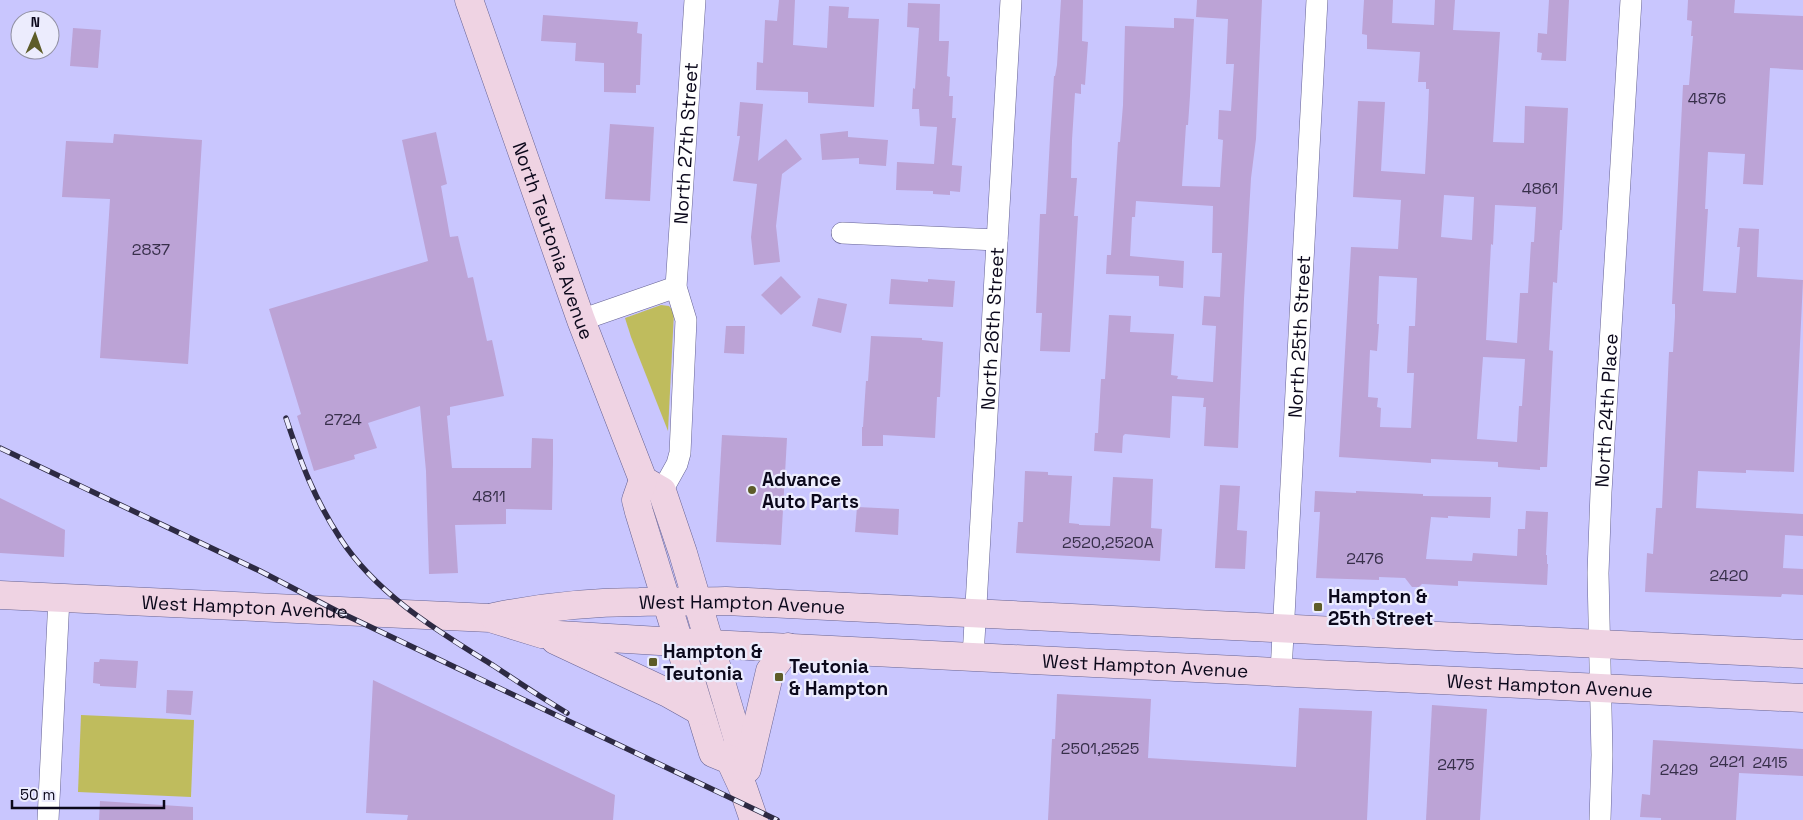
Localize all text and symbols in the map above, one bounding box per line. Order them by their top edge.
north arrow [10,10,60,60]
text: N [30,13,40,31]
street label: North 27th Street [668,61,703,225]
house number: 4876 [1688,88,1726,109]
street label: North Teutonia Avenue [507,139,600,343]
house number: 4861 [1522,178,1558,199]
house number: 2837 [132,239,170,260]
street label: North 26th Street [975,246,1009,411]
street label: North 25th Street [1282,254,1316,419]
street label: North 24th Place [1589,333,1623,488]
house number: 2724 [324,409,362,430]
place label: Advance Auto Parts [762,467,859,514]
marker: Advance Auto Parts [746,484,758,496]
house number: 4811 [472,486,506,507]
house number: 2520,2520A [1062,532,1154,553]
house number: 2476 [1346,548,1384,569]
house number: 2420 [1709,565,1749,586]
place label: Hampton & 25th Street [1328,584,1434,631]
street label: West Hampton Avenue [639,588,846,619]
street label: West Hampton Avenue [141,589,348,624]
marker: Hampton & 25th Street [1312,601,1324,613]
place label: Hampton & Teutonia [663,639,762,686]
street label: West Hampton Avenue [1042,648,1249,683]
place label: Teutonia & Hampton [789,654,888,701]
marker: Hampton & Teutonia [647,656,659,668]
street label: West Hampton Avenue [1446,668,1653,703]
marker: Teutonia & Hampton [773,671,785,683]
house number: 2501,2525 [1061,738,1139,759]
house number: 2421 [1709,751,1745,772]
house number: 2415 [1752,752,1788,773]
house number: 2475 [1437,754,1475,775]
house number: 2429 [1660,759,1698,780]
scale bar [12,778,165,810]
text: 50 m [20,785,55,804]

